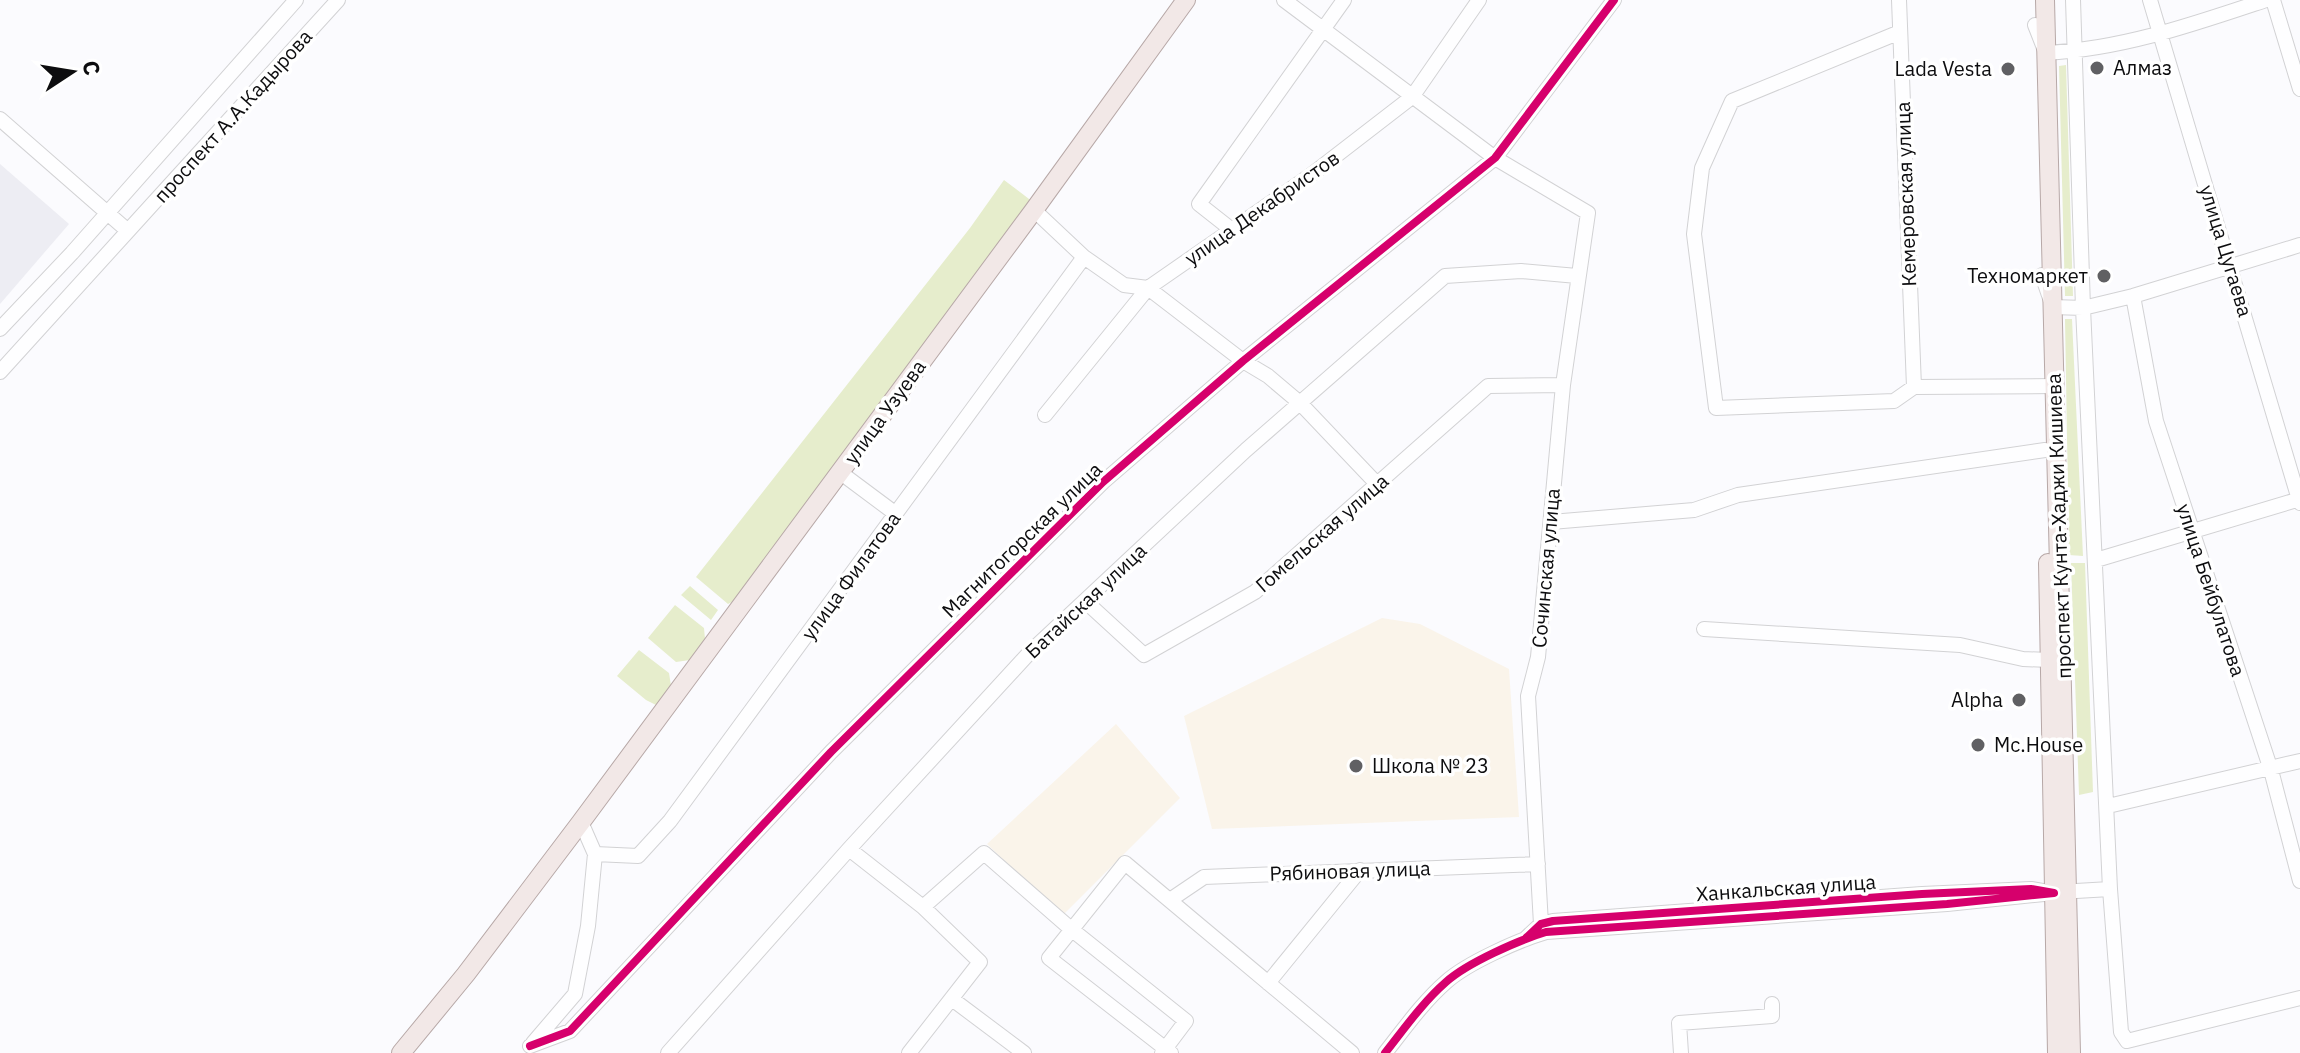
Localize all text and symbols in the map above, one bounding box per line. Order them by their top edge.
street label: проспект А.А.Кадырова [147,23,318,208]
north arrow [32,32,112,112]
place label: Алмаз [2113,54,2172,81]
place label: Lada Vesta [1894,55,1992,82]
text: С [76,58,108,78]
marker: Алмаз [2088,59,2106,77]
marker: Lada Vesta [1999,60,2017,78]
street label: Кемеровская улица [1889,101,1922,287]
street label: улица Декабристов [1179,144,1345,271]
street label: улица Цугаева [2194,182,2259,320]
place label: Техномаркет [1967,262,2089,289]
marker: Техномаркет [2095,267,2113,285]
street label: улица Узуева [837,354,932,469]
street label: проспект Кунта-Хаджи Кишиева [2040,373,2077,679]
street label: Магнитогорская улица [936,456,1108,623]
street label: Гомельская улица [1249,467,1394,598]
street label: Сочинская улица [1525,487,1566,649]
street label: улица Бейбулатова [2171,500,2252,680]
street label: улица Филатова [795,506,907,645]
street label: Батайская улица [1019,537,1153,664]
place label: Alpha [1951,686,2003,713]
marker: Alpha [2010,691,2028,709]
place label: Mc.House [1994,731,2083,758]
marker: Mc.House [1969,736,1987,754]
place label: Школа № 23 [1372,752,1489,779]
marker: Школа № 23 [1347,757,1365,775]
street label: Рябиновая улица [1269,854,1431,887]
street label: Ханкальская улица [1695,868,1877,907]

